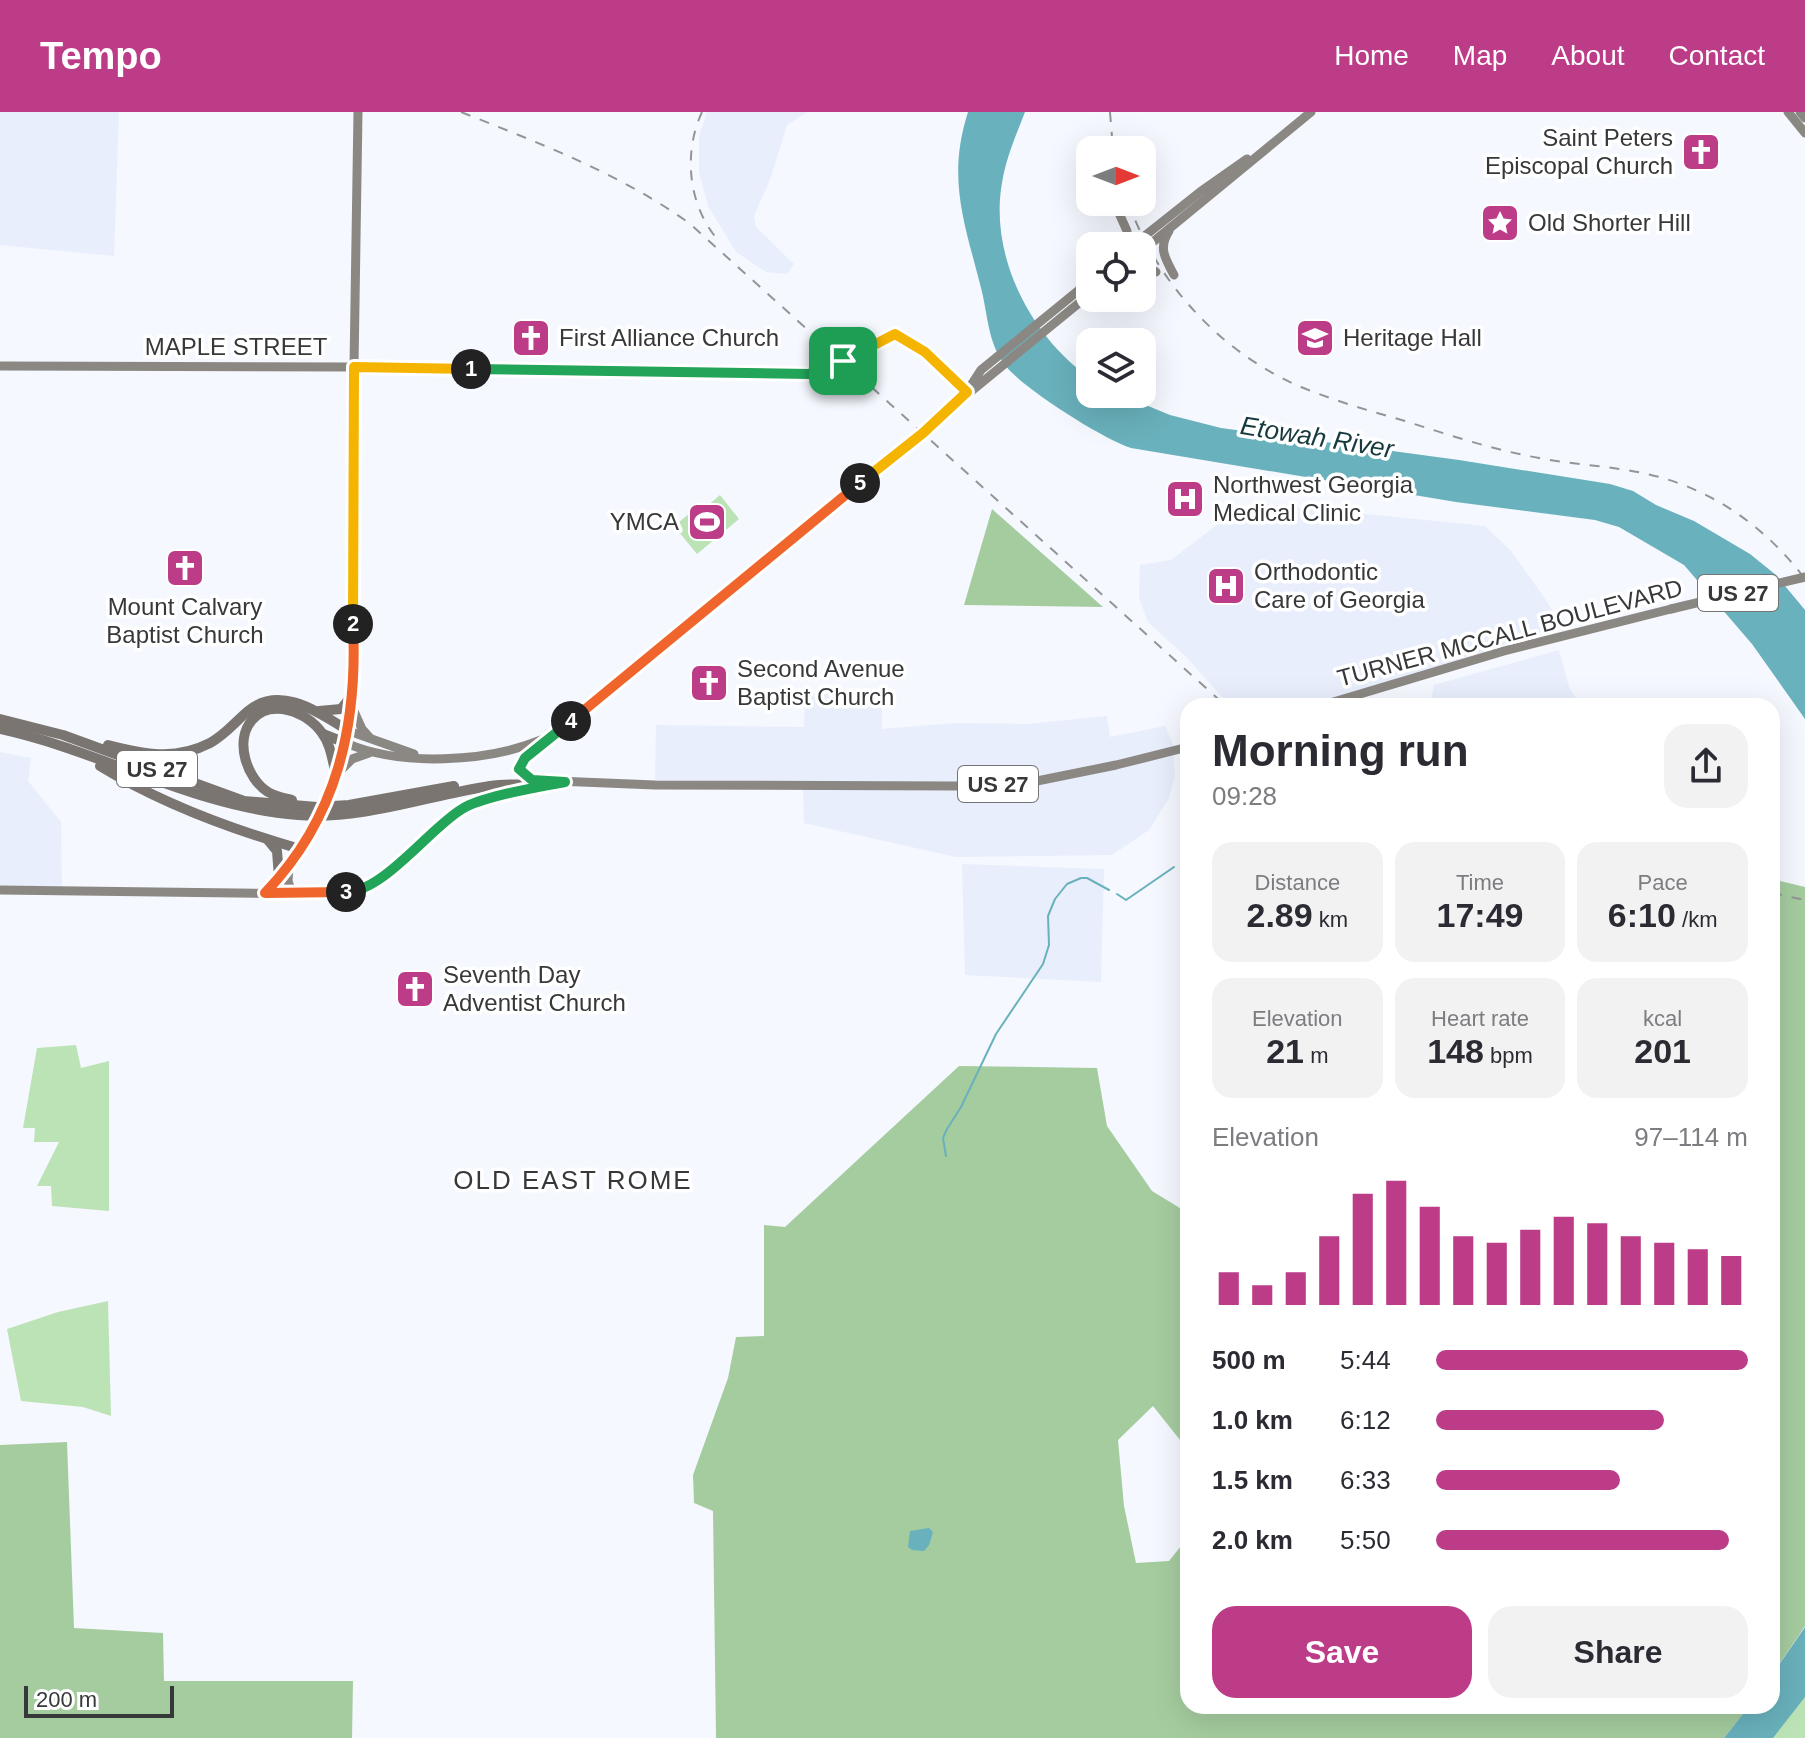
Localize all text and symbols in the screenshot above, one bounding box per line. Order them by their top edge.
text: Tempo [40,35,162,77]
text: Home [1334,40,1409,71]
text: Map [1453,40,1507,71]
text: About [1551,40,1625,71]
text: Contact [1669,40,1765,71]
place label: Saint Peters Episcopal Church [1485,124,1673,179]
church icon: Saint Peters Episcopal Church [1680,131,1722,173]
north arrow [1076,136,1156,216]
map controls [1076,136,1156,408]
place icon: Old Shorter Hill [1479,202,1521,244]
place label: Old Shorter Hill [1528,209,1691,236]
button: locate [1076,232,1156,312]
church icon: First Alliance Church [510,317,552,359]
school or university icon: Heritage Hall [1294,317,1336,359]
place label: First Alliance Church [559,324,779,351]
place label: Heritage Hall [1343,324,1482,351]
pin [809,327,877,395]
button: layers [1076,328,1156,408]
street label: MAPLE STREET [145,333,328,360]
icon: arrive [821,339,865,383]
pin: 1 [451,349,491,389]
text: 1 [465,356,477,381]
water label: Etowah River [1238,410,1397,464]
pin: 5 [840,463,880,503]
text: 5 [854,470,866,495]
place label: Northwest Georgia Medical Clinic [1213,471,1414,526]
hospital icon: Northwest Georgia Medical Clinic [1164,478,1206,520]
sports icon: YMCA [686,501,728,543]
place label: YMCA [610,508,679,535]
church icon: Mount Calvary Baptist Church [164,547,206,589]
place label: Orthodontic Care of Georgia [1254,558,1425,613]
hospital icon: Orthodontic Care of Georgia [1205,565,1247,607]
street label: TURNER MCCALL BOULEVARD [1334,573,1685,692]
road number: US 27 [1698,575,1778,611]
place label: Mount Calvary Baptist Church [106,593,264,648]
pin: 2 [333,604,373,644]
text: 2 [347,611,359,636]
place label: Second Avenue Baptist Church [737,655,905,710]
church icon: Second Avenue Baptist Church [688,662,730,704]
pin: 4 [551,701,591,741]
text: 4 [565,708,577,733]
button: share [1664,724,1748,808]
text: Morning run [1212,726,1469,775]
road number: US 27 [117,751,197,787]
road number: US 27 [958,766,1038,802]
text: 09:28 [1212,781,1277,811]
text: Distance [1255,870,1340,895]
text: Time [1456,870,1504,895]
text: Pace [1638,870,1688,895]
pin: 3 [326,872,366,912]
text: 3 [340,879,352,904]
text: 2.89 [1247,896,1313,934]
text: 17:49 [1437,896,1523,934]
text: 6:10 [1608,896,1676,934]
text: km [1313,907,1348,932]
text: /km [1676,907,1717,932]
place label: Seventh Day Adventist Church [443,961,626,1016]
church icon: Seventh Day Adventist Church [394,968,436,1010]
text: Elevation [1252,1006,1343,1031]
text: Heart rate [1431,1006,1529,1031]
text: kcal [1643,1006,1682,1031]
text: 21 [1266,1032,1304,1070]
text: 148 [1427,1032,1484,1070]
text: 201 [1634,1032,1691,1070]
text: m [1304,1043,1328,1068]
text: bpm [1484,1043,1533,1068]
text: Elevation [1212,1122,1319,1152]
text: 97–114 m [1634,1122,1748,1152]
district label: OLD EAST ROME [453,1165,693,1195]
text: 500 m [1212,1345,1286,1375]
text: 5:44 [1340,1345,1391,1375]
text: 1.0 km [1212,1405,1293,1435]
text: 6:12 [1340,1405,1391,1435]
text: 1.5 km [1212,1465,1293,1495]
text: 6:33 [1340,1465,1391,1495]
text: 2.0 km [1212,1525,1293,1555]
text: 5:50 [1340,1525,1391,1555]
button: Save [1212,1606,1472,1698]
button: Share [1488,1606,1748,1698]
scale bar [24,1682,174,1718]
text: 200 m [36,1687,97,1712]

